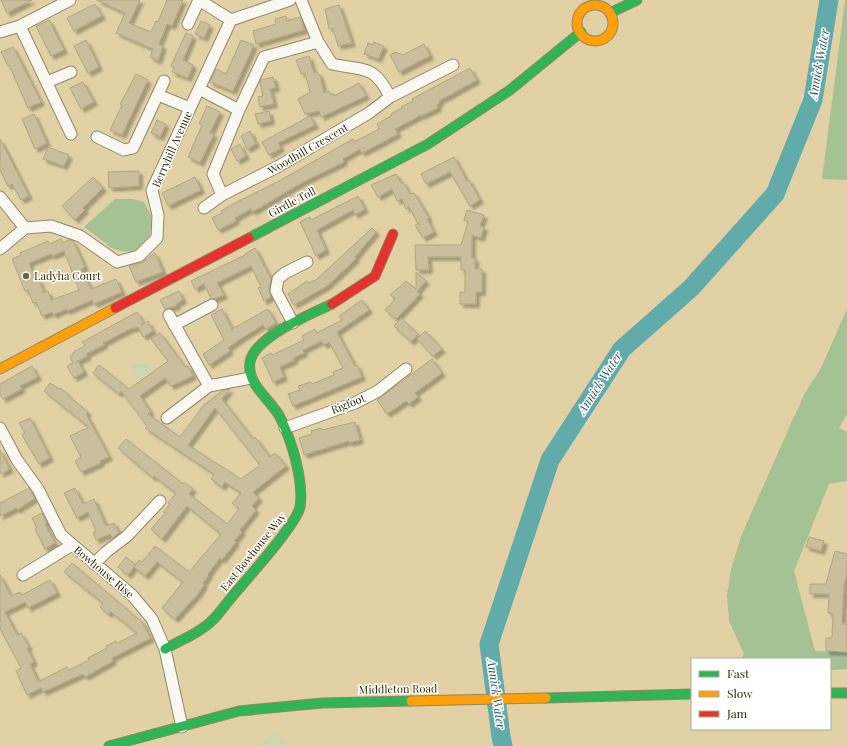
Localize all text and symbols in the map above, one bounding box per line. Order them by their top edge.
water label: Annick Water [804,27,832,102]
street label: Berryhill Avenue [148,108,195,189]
street label: Woodhill Crescent [264,119,351,178]
street label: Girdle Toll [265,183,318,220]
place label: Ladyha Court [34,268,101,283]
marker: Ladyha Court [21,271,31,281]
water label: Annick Water [572,348,625,418]
street label: Rigfoot [329,390,367,417]
street label: East Bowhouse Way [216,509,289,594]
street label: Bowhouse Rise [71,542,138,601]
water label: Annick Water [484,656,510,731]
legend [691,658,831,730]
text: Fast [727,665,750,681]
street label: Middleton Road [359,680,438,697]
text: Slow [727,685,753,701]
text: Jam [726,705,748,721]

